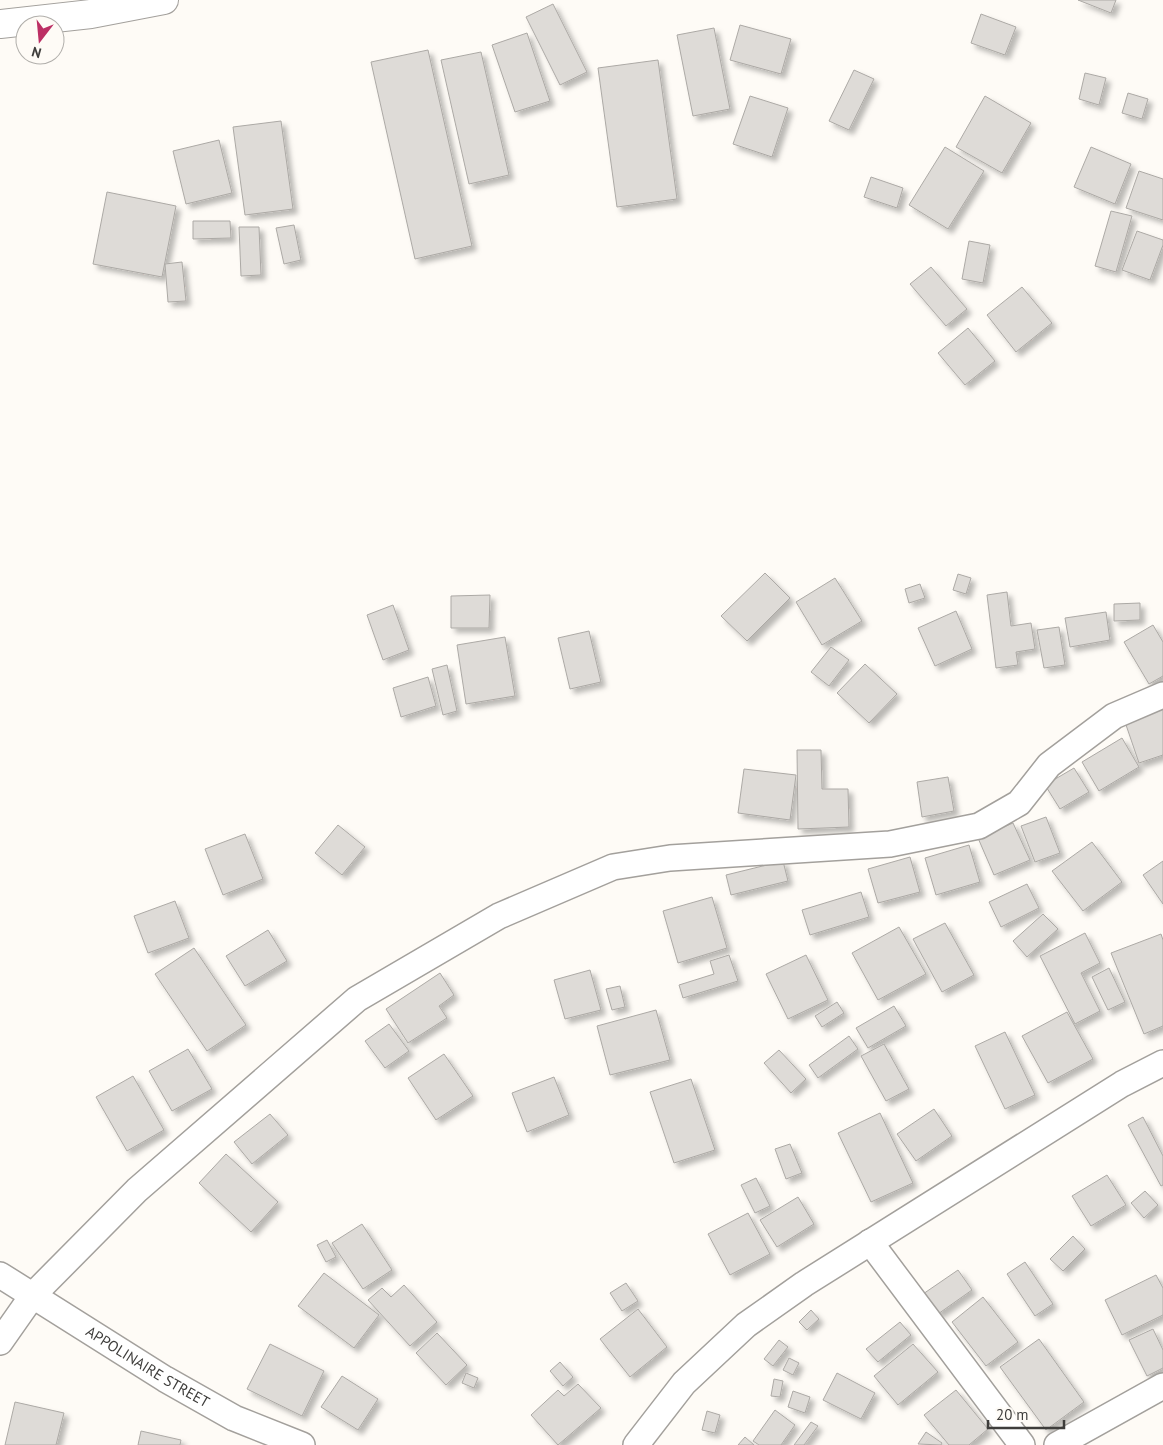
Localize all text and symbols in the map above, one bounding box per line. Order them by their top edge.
north arrow [15,15,65,65]
text: N [30,43,43,62]
street label: APPOLINAIRE STREET [82,1322,214,1412]
scale bar [988,1398,1064,1430]
text: 20 m [996,1405,1029,1424]

